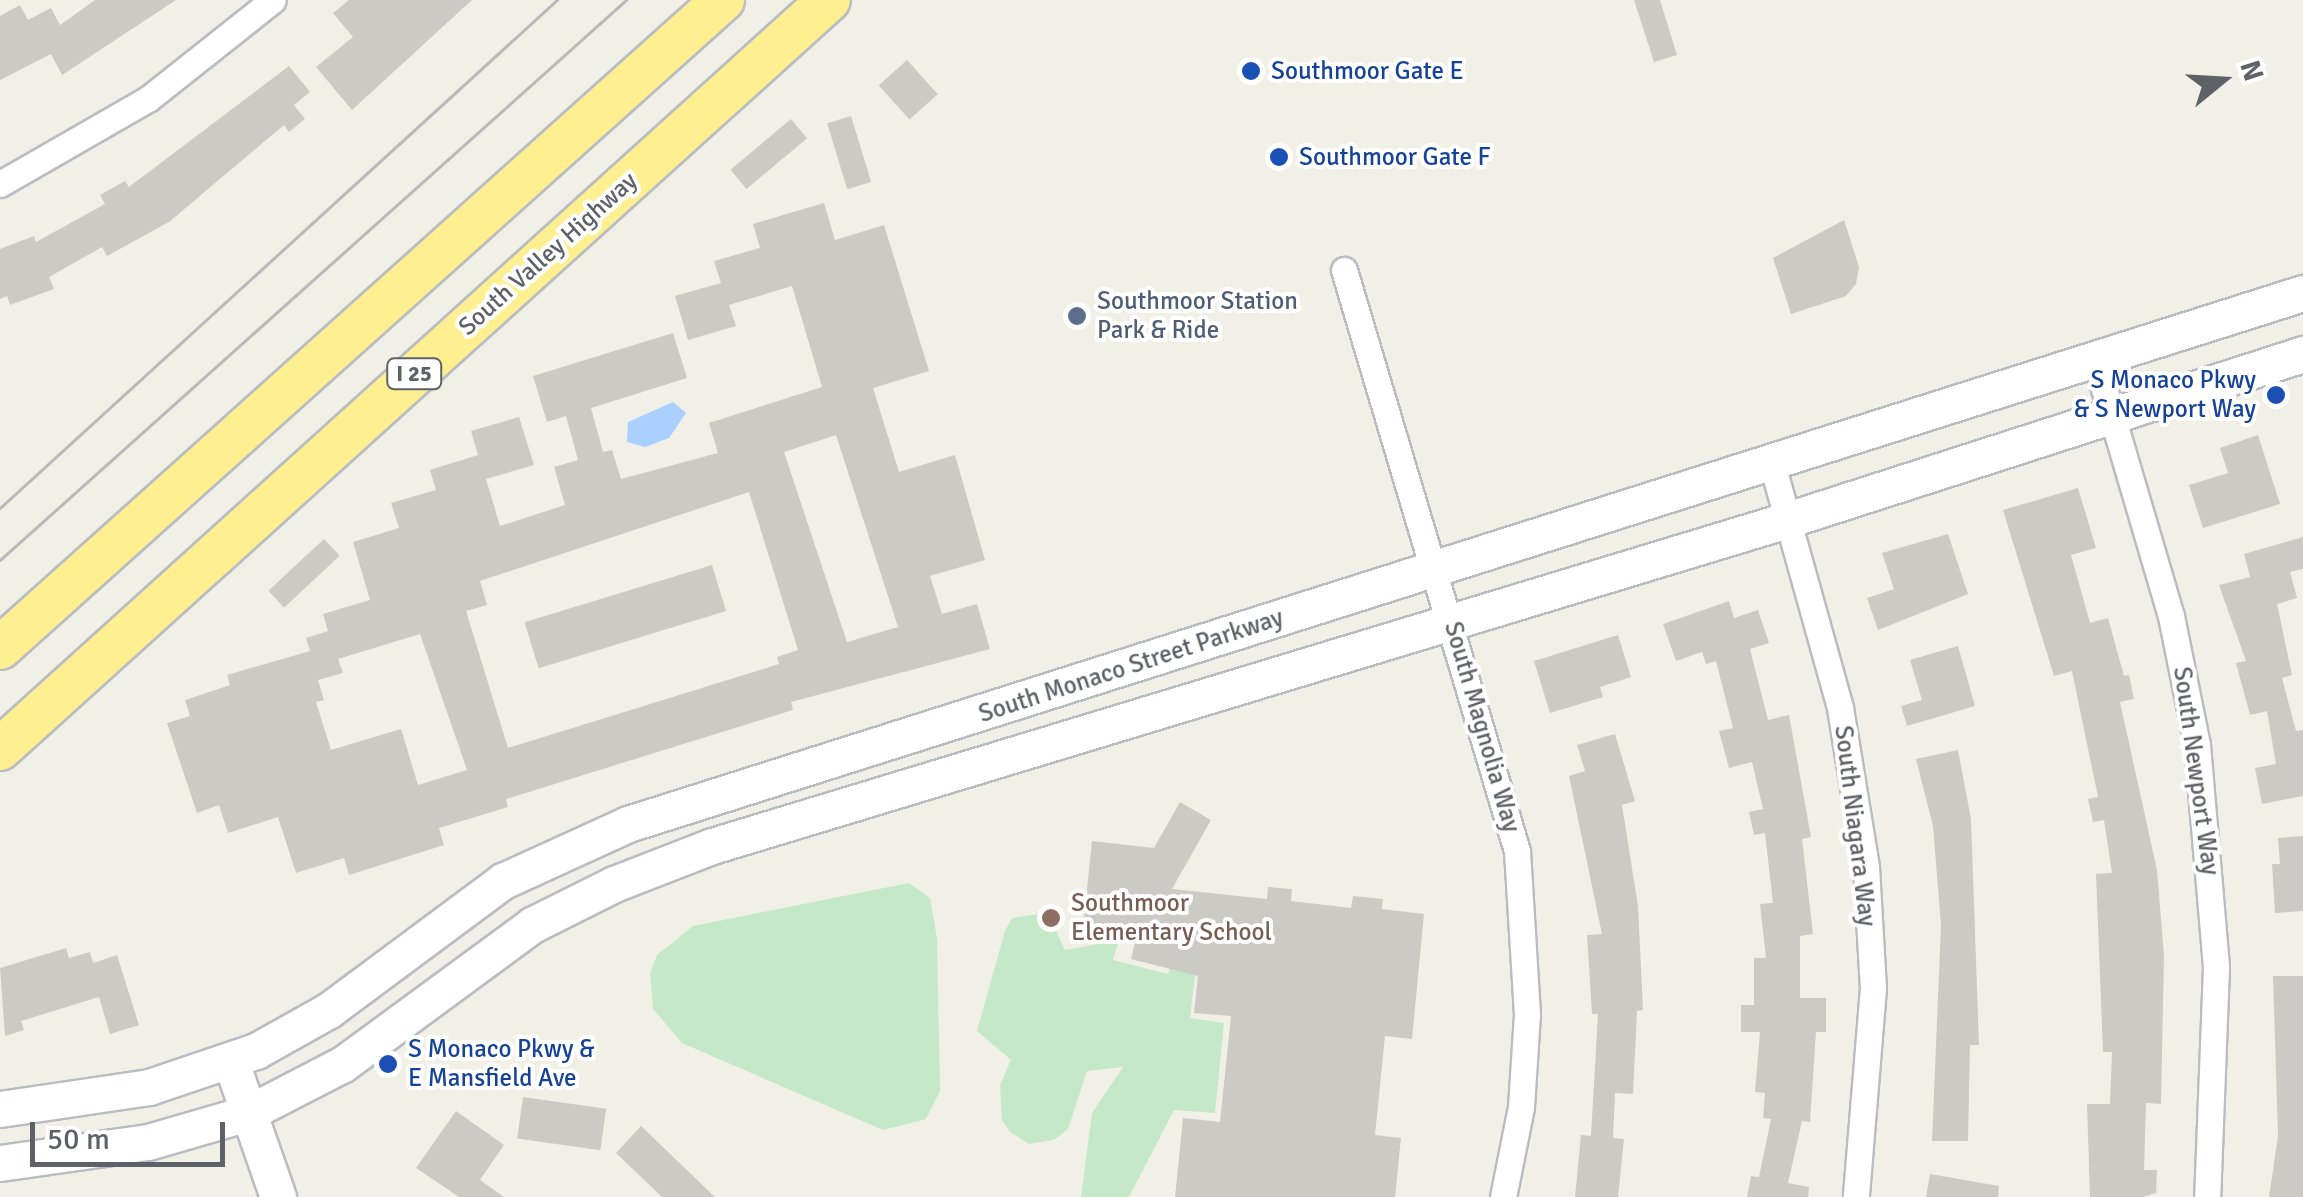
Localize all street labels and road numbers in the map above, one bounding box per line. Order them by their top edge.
street label: South Valley Highway [453,166,643,342]
road number: I 25 [384,357,444,391]
street label: South Monaco Street Parkway [975,603,1287,729]
street label: South Magnolia Way [1438,618,1526,836]
street label: South Newport Way [2167,665,2225,877]
street label: South Niagara Way [1828,724,1882,928]

